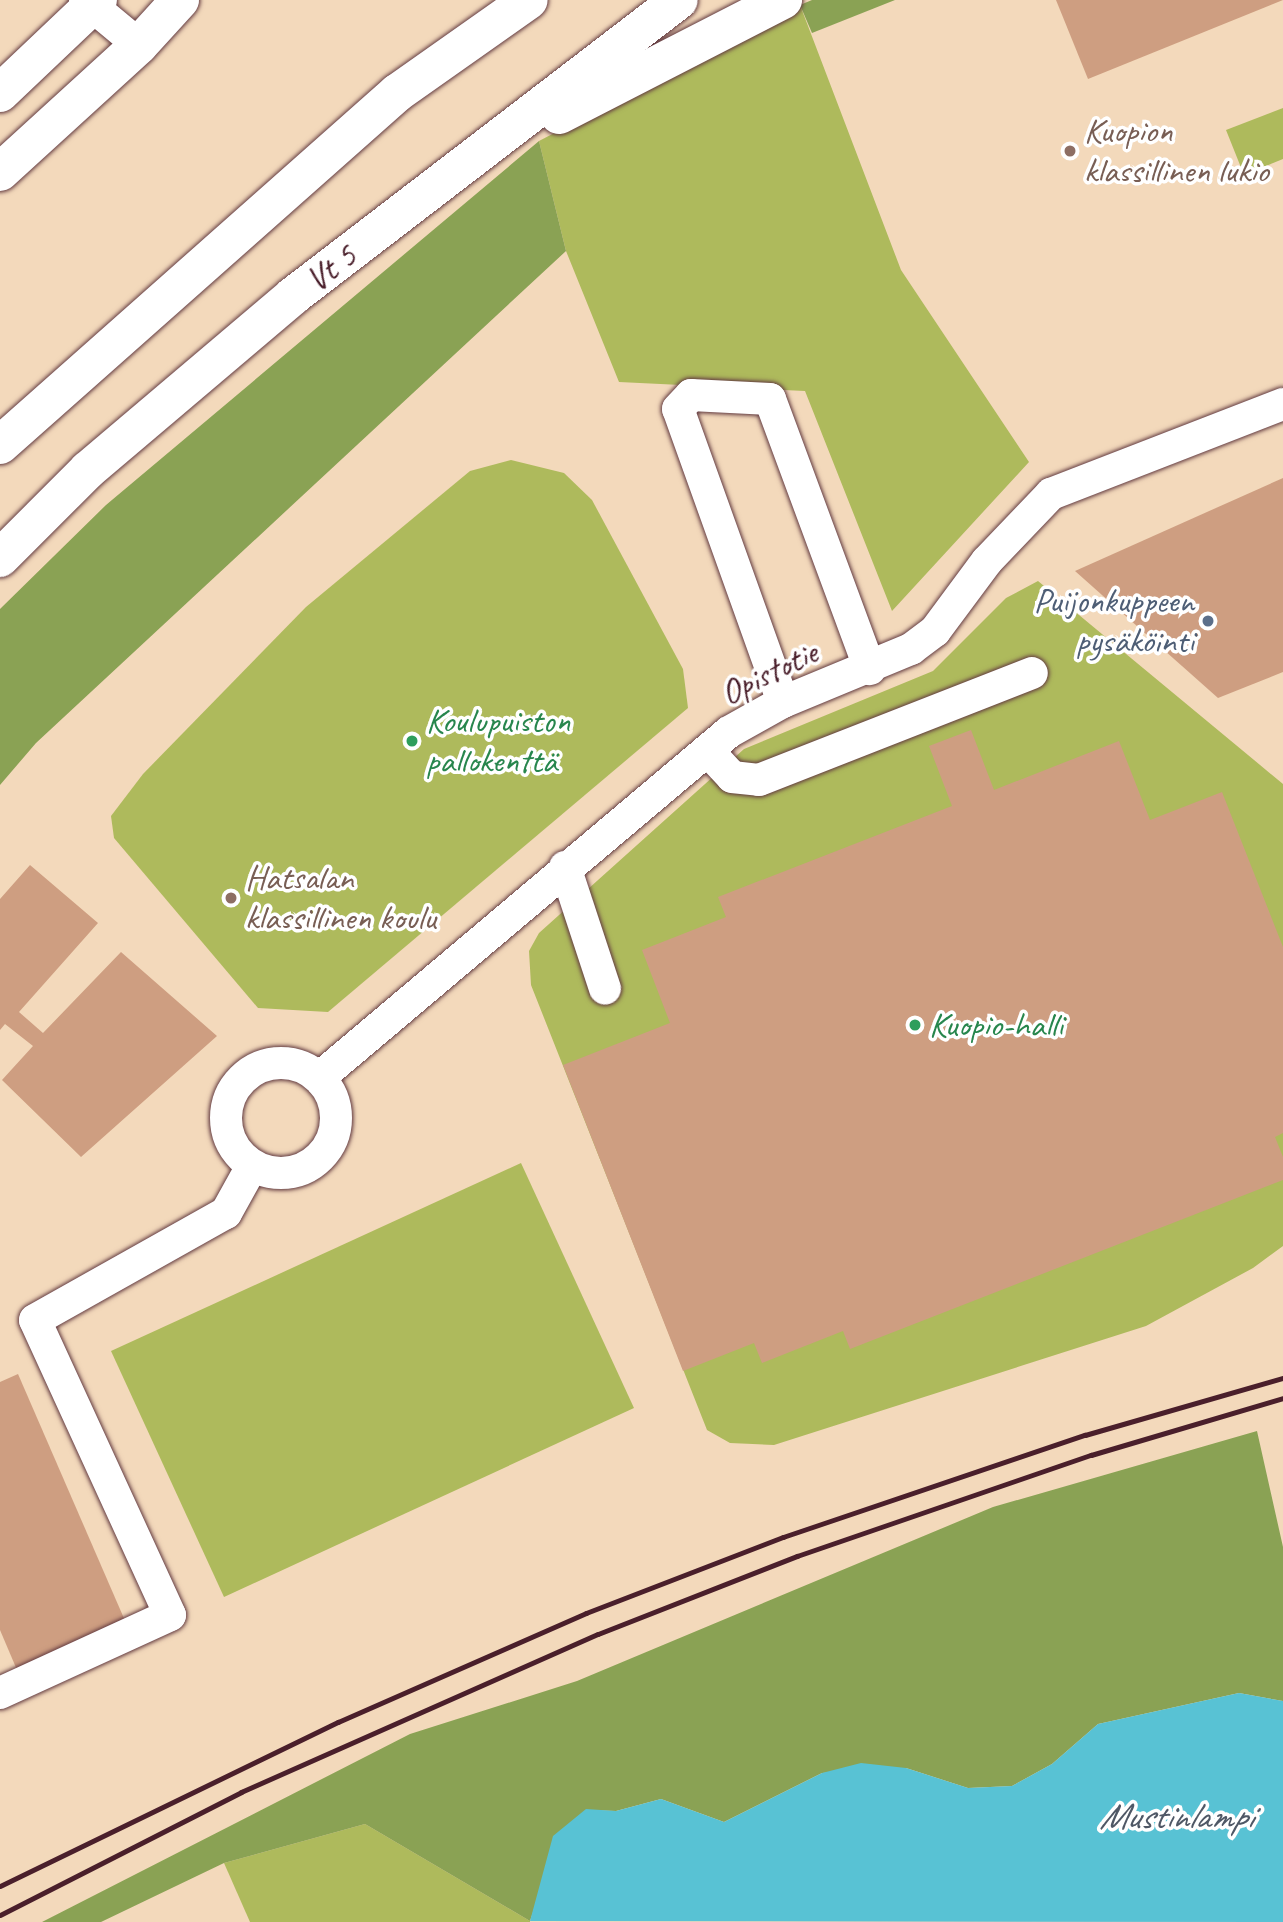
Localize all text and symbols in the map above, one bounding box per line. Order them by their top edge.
place label: Kuopion klassillinen lukio [1084,110,1269,192]
marker: Kuopion klassillinen lukio [1062,143,1078,159]
street label: Vt 5 [297,235,365,301]
place label: Puijonkuppeen pysäköinti [1033,580,1194,662]
marker: Puijonkuppeen pysäköinti [1200,613,1216,629]
street label: Opistotie [714,632,824,714]
place label: Koulupuiston pallokenttä [426,700,570,782]
marker: Koulupuiston pallokenttä [404,733,420,749]
place label: Hatsalan klassillinen koulu [245,857,436,939]
marker: Hatsalan klassillinen koulu [223,890,239,906]
place label: Kuopio-halli [929,1004,1063,1046]
marker: Kuopio-halli [907,1017,923,1033]
water label: Mustinlampi [1099,1794,1253,1838]

